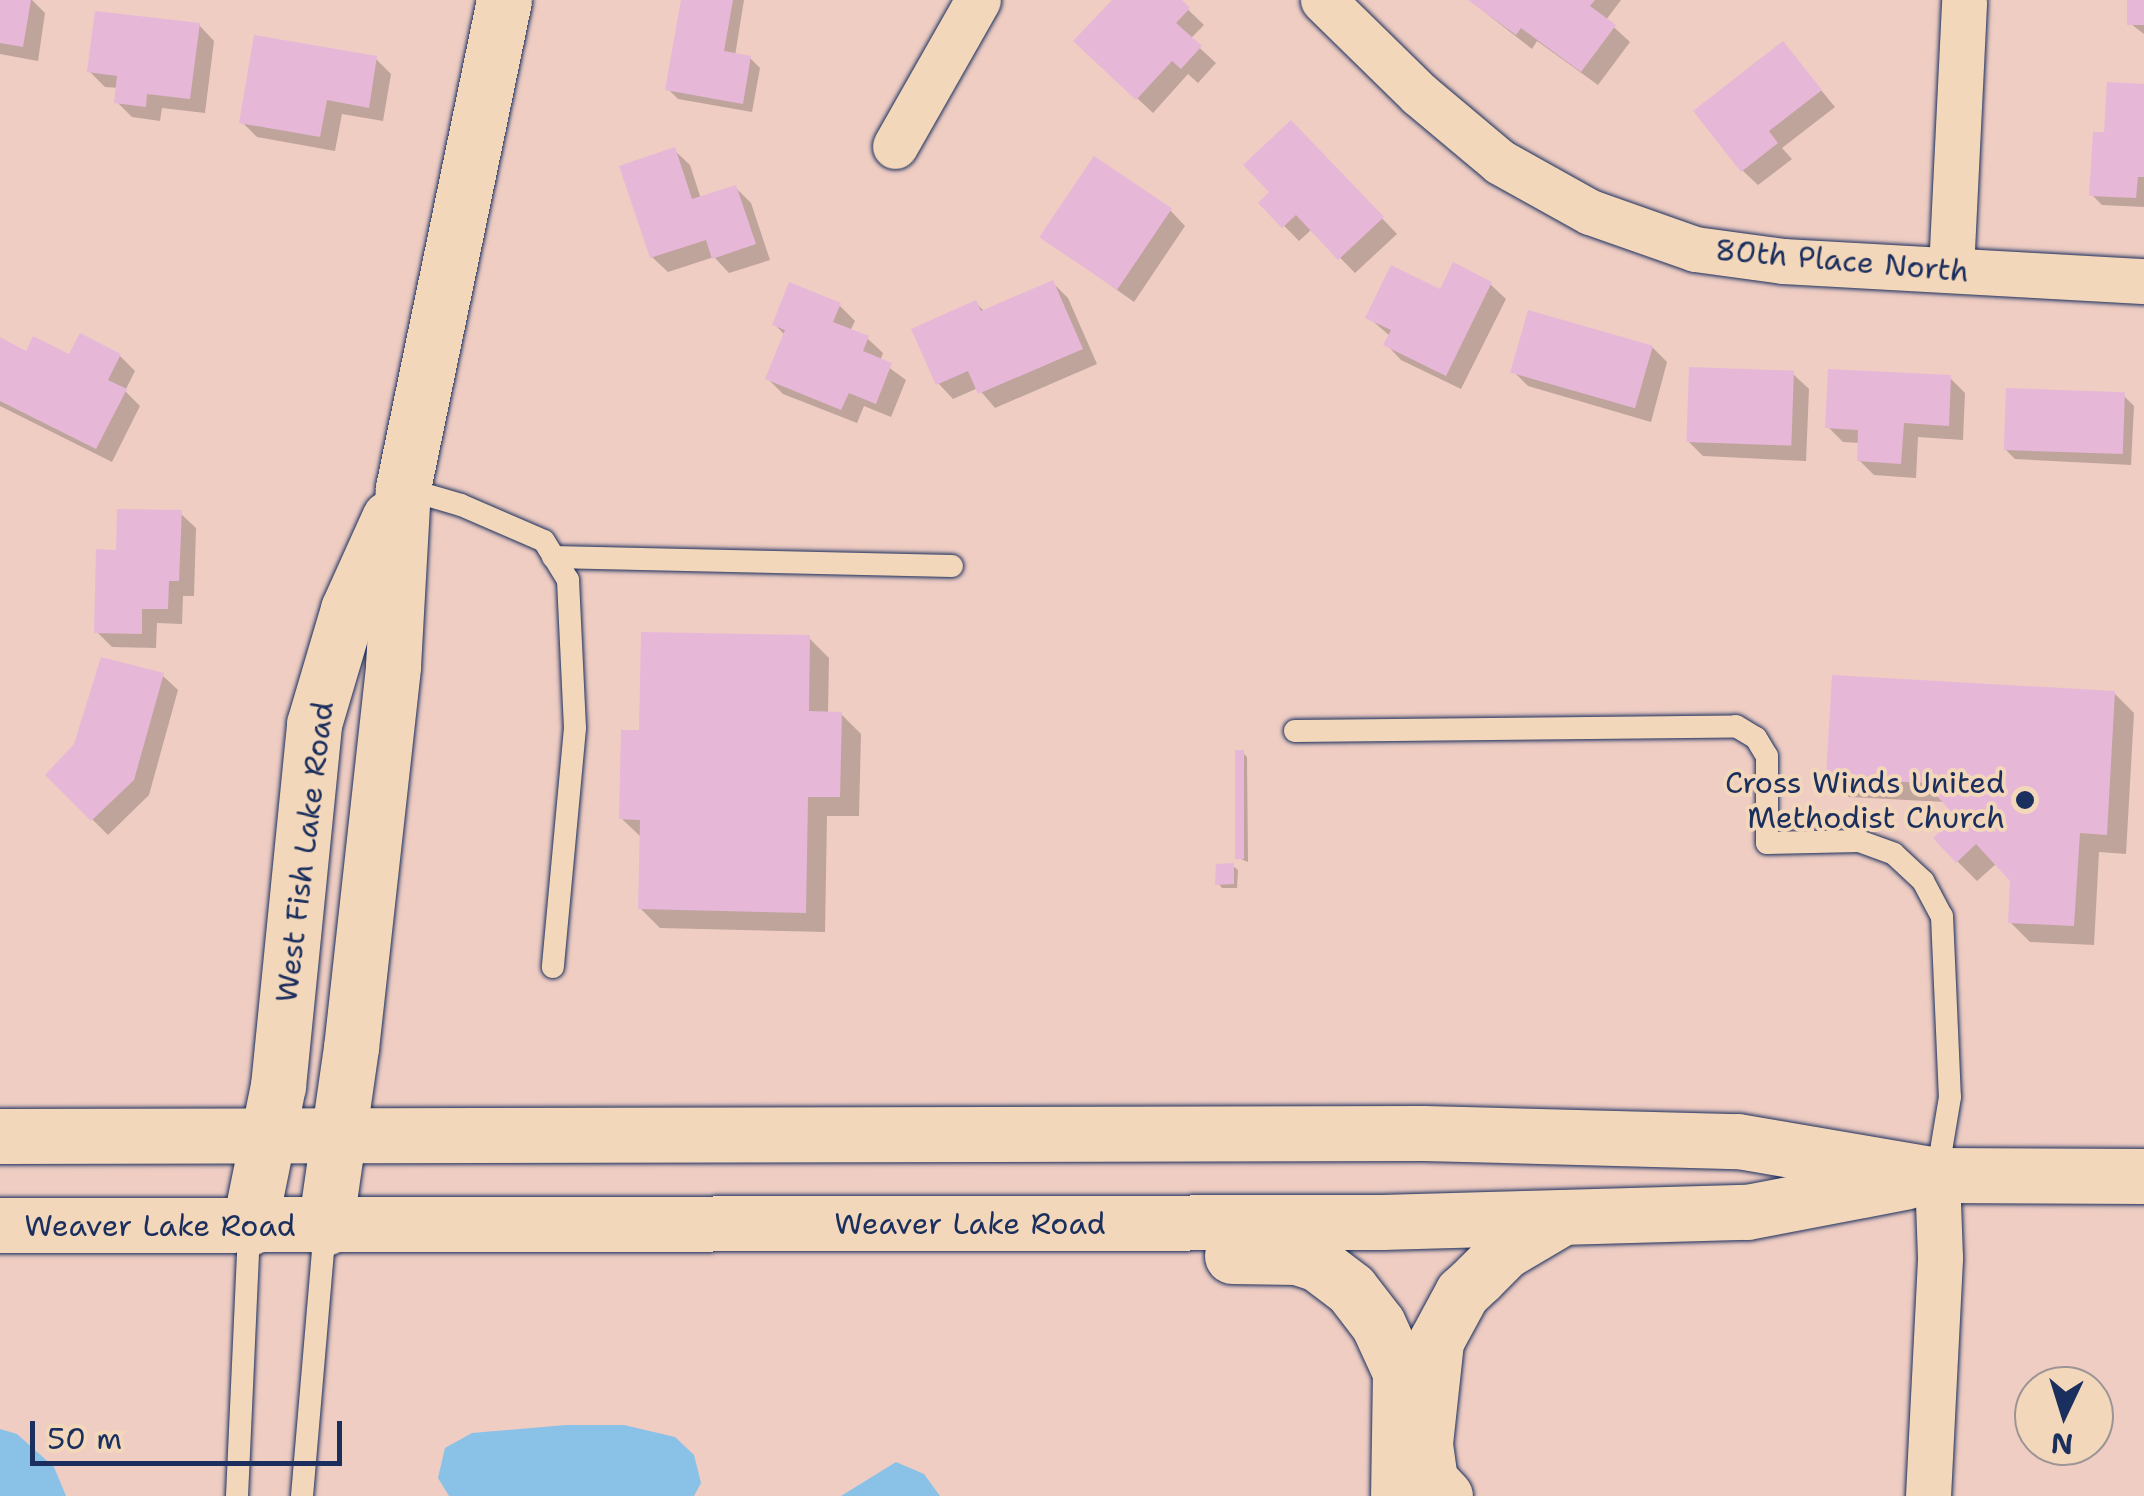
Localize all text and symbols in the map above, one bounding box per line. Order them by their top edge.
street label: 80th Place North [1714,232,1970,290]
street label: West Fish Lake Road [269,699,341,1005]
place label: Cross Winds United Methodist Church [1725,765,2005,836]
marker: Cross Winds United Methodist Church [2014,789,2036,811]
street label: Weaver Lake Road [834,1206,1106,1242]
street label: Weaver Lake Road [24,1208,296,1244]
north arrow [2014,1366,2114,1466]
scale bar [35,1401,348,1463]
text: 50 m [47,1418,122,1459]
text: N [2050,1424,2074,1464]

